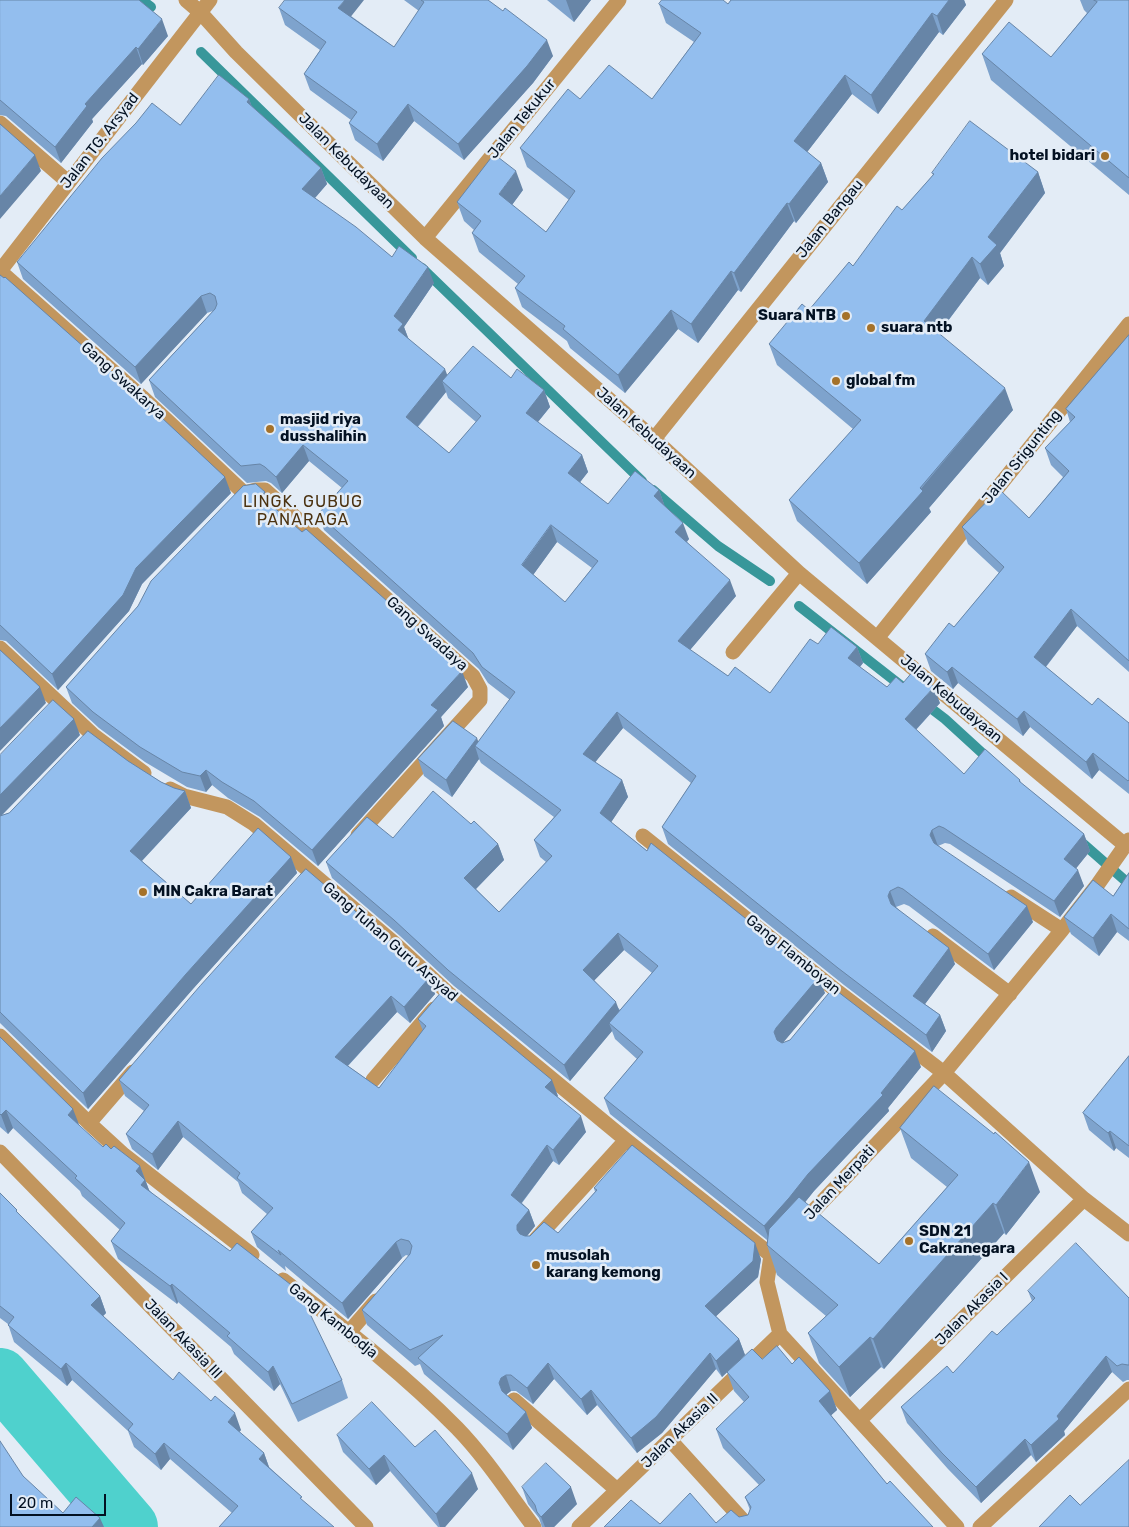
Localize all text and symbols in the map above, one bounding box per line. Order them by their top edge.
street label: Jalan Tekukur [484,76,560,162]
street label: Jalan TG. Arsyad [57,90,143,192]
street label: Jalan Kebudayaan [294,109,398,213]
place label: hotel bidari [1010,147,1095,165]
marker: hotel bidari [1099,150,1111,162]
street label: Jalan Bangau [793,176,867,262]
place label: Suara NTB [758,307,836,325]
marker: Suara NTB [840,310,852,322]
place label: suara ntb [881,319,953,337]
marker: suara ntb [865,322,877,334]
street label: Gang Swakarya [77,338,169,424]
place label: global fm [846,372,915,390]
marker: global fm [830,375,842,387]
street label: Jalan Kebudayaan [592,383,700,483]
street label: Jalan Srigunting [979,406,1065,508]
place label: masjid riya dusshalihin [280,411,367,446]
marker: masjid riya dusshalihin [264,423,276,435]
district label: LINGK. GUBUG PANARAGA [242,492,364,530]
street label: Gang Swadaya [383,593,471,675]
street label: Jalan Kebudayaan [896,651,1006,747]
street label: Gang Tuhan Guru Arsyad [319,878,461,1006]
place label: MIN Cakra Barat [153,883,273,901]
marker: MIN Cakra Barat [137,886,149,898]
street label: Gang Flamboyan [742,911,844,999]
street label: Jalan Merpati [801,1142,879,1224]
place label: SDN 21 Cakranegara [919,1223,1015,1258]
marker: SDN 21 Cakranegara [903,1235,915,1247]
place label: musolah karang kemong [546,1247,661,1282]
marker: musolah karang kemong [530,1259,542,1271]
street label: Jalan Akasia I [932,1269,1012,1349]
street label: Gang Kambodja [285,1280,381,1362]
street label: Jalan Akasia III [140,1295,226,1383]
street label: Jalan Akasia II [638,1390,722,1472]
scale bar [12,1484,109,1516]
text: 20 m [18,1494,53,1512]

